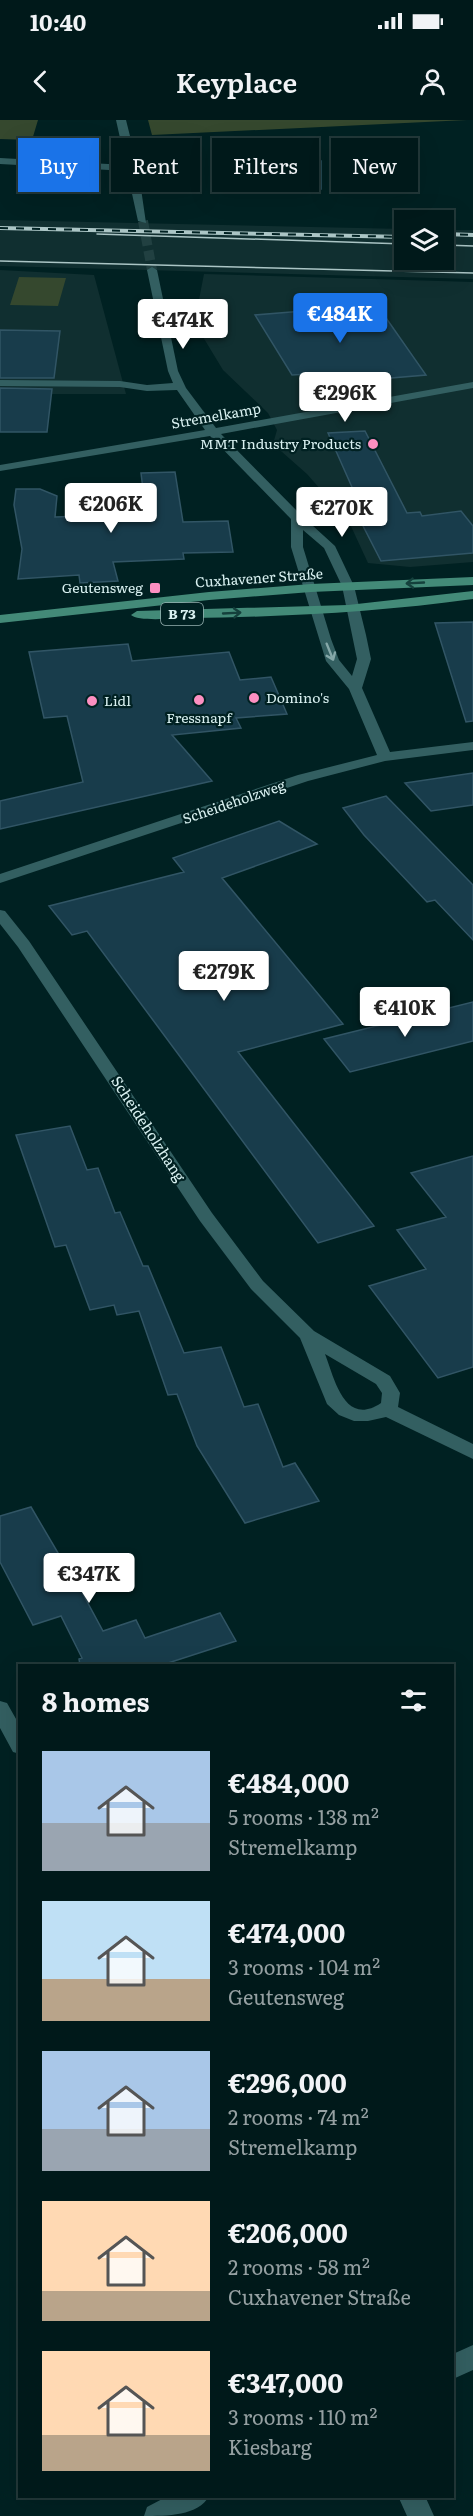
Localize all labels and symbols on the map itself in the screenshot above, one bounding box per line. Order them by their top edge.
pin: €484K [298,293,382,344]
pin: €474K [141,299,225,350]
pin: €296K [303,372,387,423]
street label: Stremelkamp [170,397,262,433]
place label: MMT Industry Products [200,433,361,453]
marker: MMT Industry Products [366,437,380,451]
pin: €206K [69,483,153,534]
pin: €270K [300,487,384,538]
street label: Cuxhavener Straße [194,563,323,591]
place label: Geutensweg [62,577,143,597]
one-way arrow [405,578,425,589]
marker: Geutensweg [148,581,162,595]
road number: B 73 [161,603,203,625]
one-way arrow [221,608,241,619]
one-way arrow [325,642,336,660]
place label: Domino's [266,687,329,707]
place label: Lidl [104,690,131,710]
marker: Domino's [247,691,261,705]
marker: Fressnapf [192,693,206,707]
marker: Lidl [85,694,99,708]
place label: Fressnapf [166,707,233,727]
street label: Scheideholzweg [180,774,288,828]
pin: €279K [182,951,266,1002]
pin: €410K [363,987,447,1038]
street label: Scheideholzhang [106,1071,193,1186]
pin: €347K [47,1553,131,1604]

